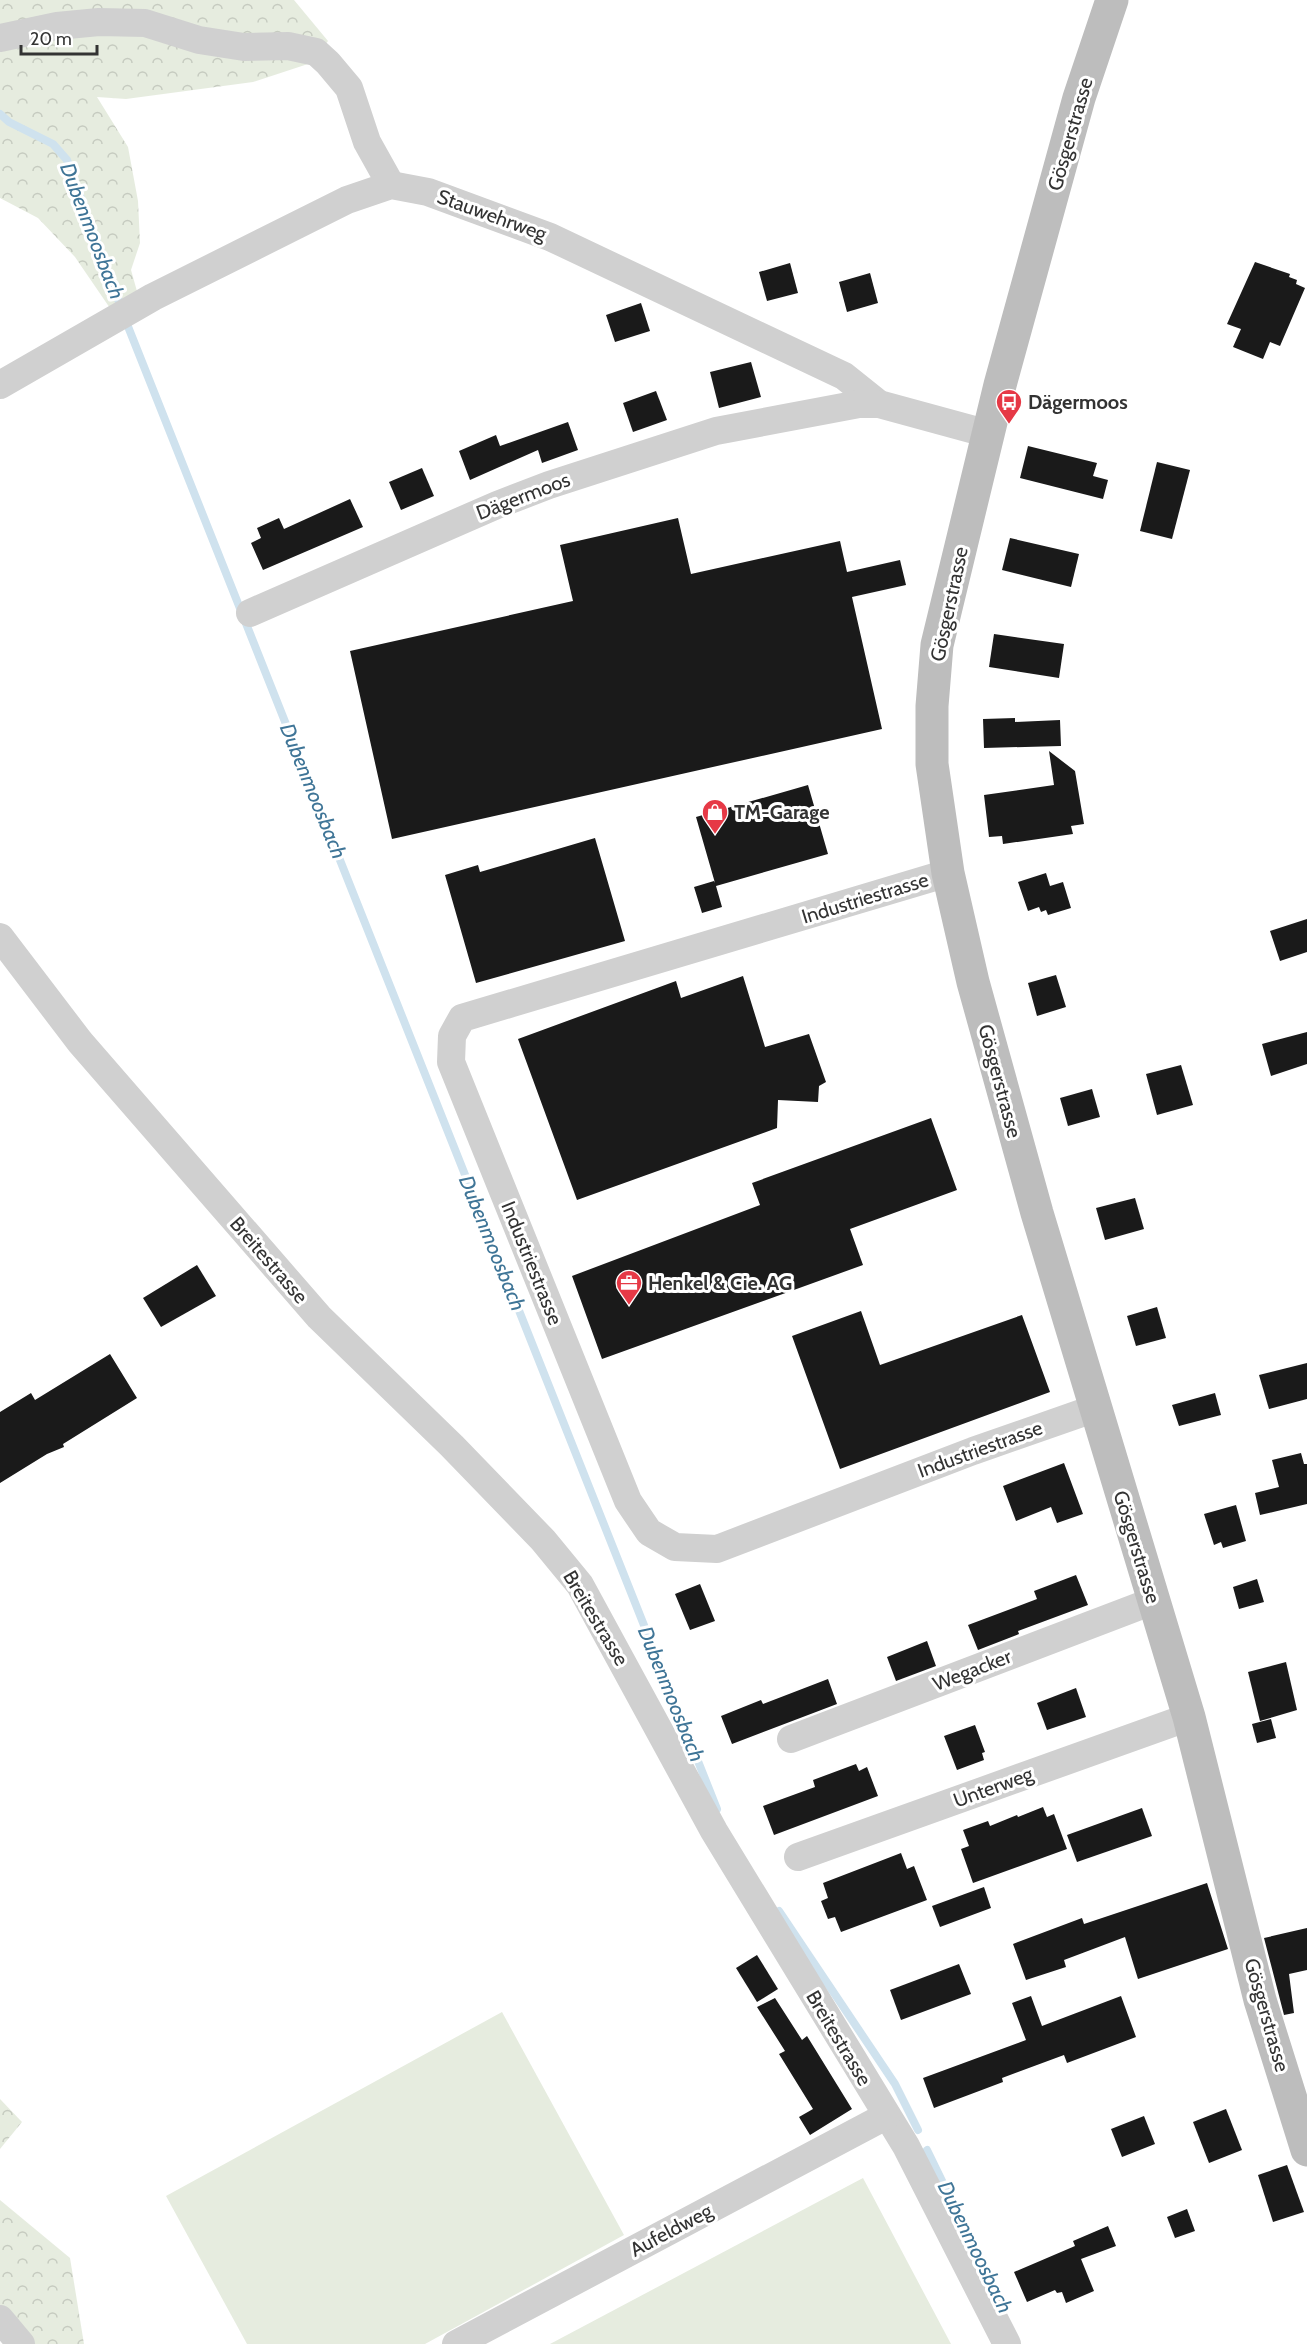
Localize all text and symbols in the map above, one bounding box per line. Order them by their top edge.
scale bar [21,18,98,56]
text: 20 m [30,28,72,50]
street label: Gösgerstrasse [1042,75,1098,193]
water label: Dubenmoosbach [55,159,130,302]
street label: Stauwehrweg [434,184,551,246]
bus stop icon: Dägermoos [994,387,1024,425]
place label: Dägermoos [1028,390,1128,414]
street label: Dägermoos [473,467,573,525]
street label: Gösgerstrasse [925,544,973,664]
water label: Dubenmoosbach [275,719,352,862]
shop icon: TM-Garage [700,797,730,835]
place label: TM-Garage [734,800,830,824]
street label: Industriestrasse [799,867,931,929]
street label: Gösgerstrasse [973,1022,1027,1140]
water label: Dubenmoosbach [454,1171,531,1314]
street label: Industriestrasse [496,1198,568,1328]
street label: Breitestrasse [225,1212,313,1308]
office icon: Henkel & Cie. AG [614,1268,644,1306]
place label: Henkel & Cie. AG [648,1271,792,1295]
street label: Industriestrasse [914,1415,1046,1483]
street label: Gösgerstrasse [1108,1488,1166,1606]
street label: Breitestrasse [558,1566,634,1670]
water label: Dubenmoosbach [633,1622,710,1765]
street label: Wegacker [929,1644,1015,1696]
street label: Unterweg [950,1761,1037,1812]
street label: Gösgerstrasse [1239,1956,1295,2074]
street label: Breitestrasse [801,1986,877,2090]
water label: Dubenmoosbach [933,2177,1018,2317]
street label: Aufeldweg [626,2198,717,2262]

